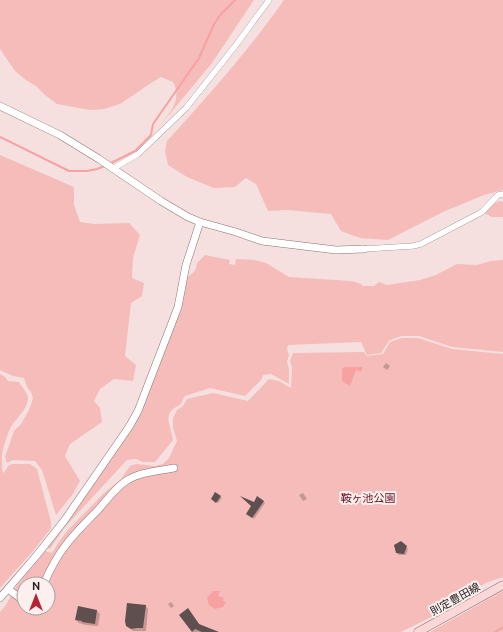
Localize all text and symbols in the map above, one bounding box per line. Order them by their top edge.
park label: 鞍ヶ池公園 [341,492,396,504]
north arrow [16,576,56,616]
text: N [32,580,40,592]
street label: 則定豊田線 [428,580,482,618]

